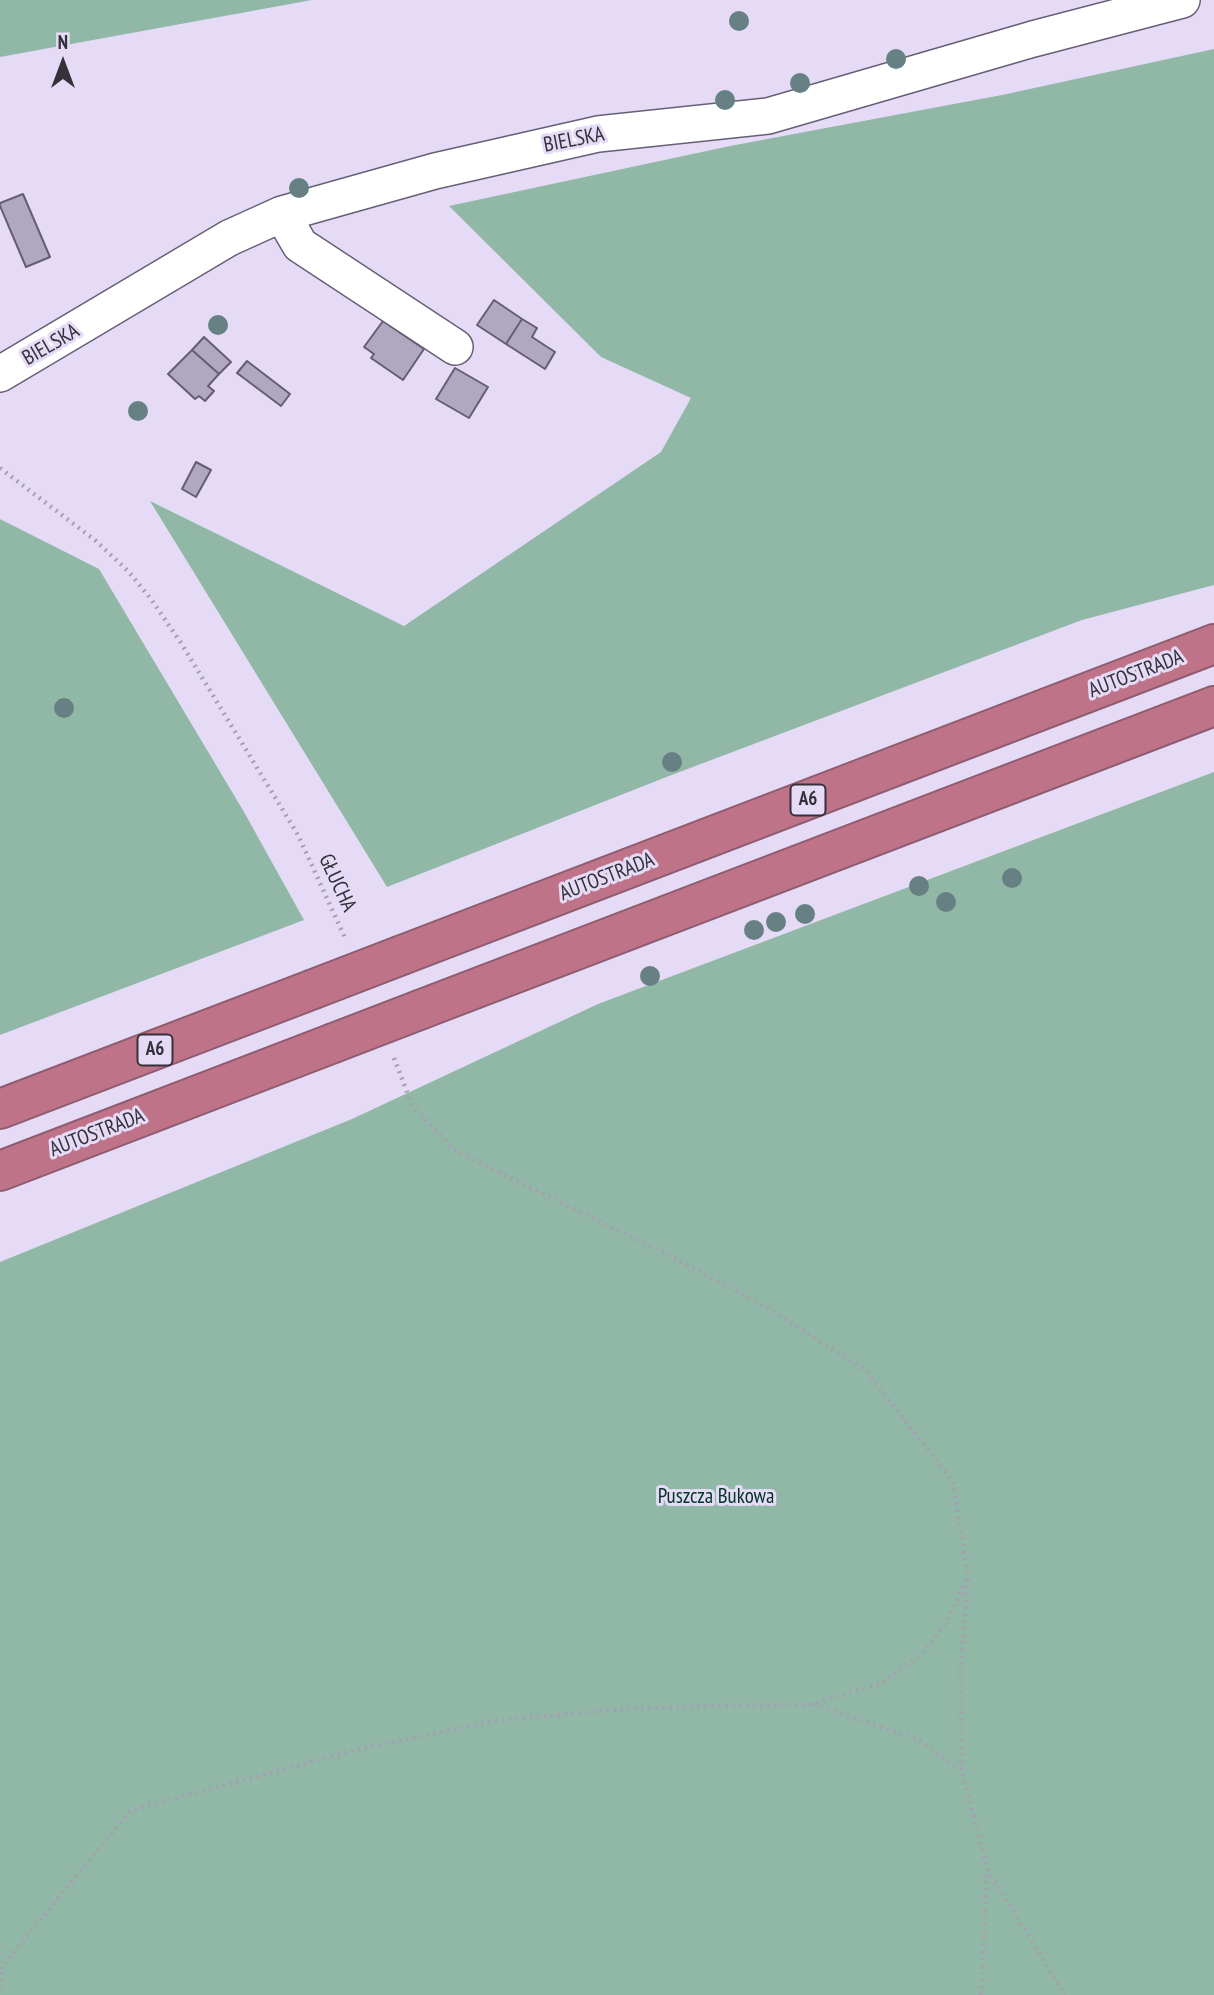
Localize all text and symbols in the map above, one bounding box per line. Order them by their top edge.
north arrow [28,28,98,98]
text: N [58,30,68,54]
street label: BIELSKA [542,122,606,158]
street label: BIELSKA [18,319,84,371]
street label: AUTOSTRADA [1085,644,1187,704]
road number: A6 [790,785,826,816]
street label: AUTOSTRADA [556,847,658,907]
street label: GŁUCHA [313,850,361,916]
road number: A6 [138,1034,172,1066]
street label: AUTOSTRADA [46,1103,148,1163]
park label: Puszcza Bukowa [658,1484,774,1510]

